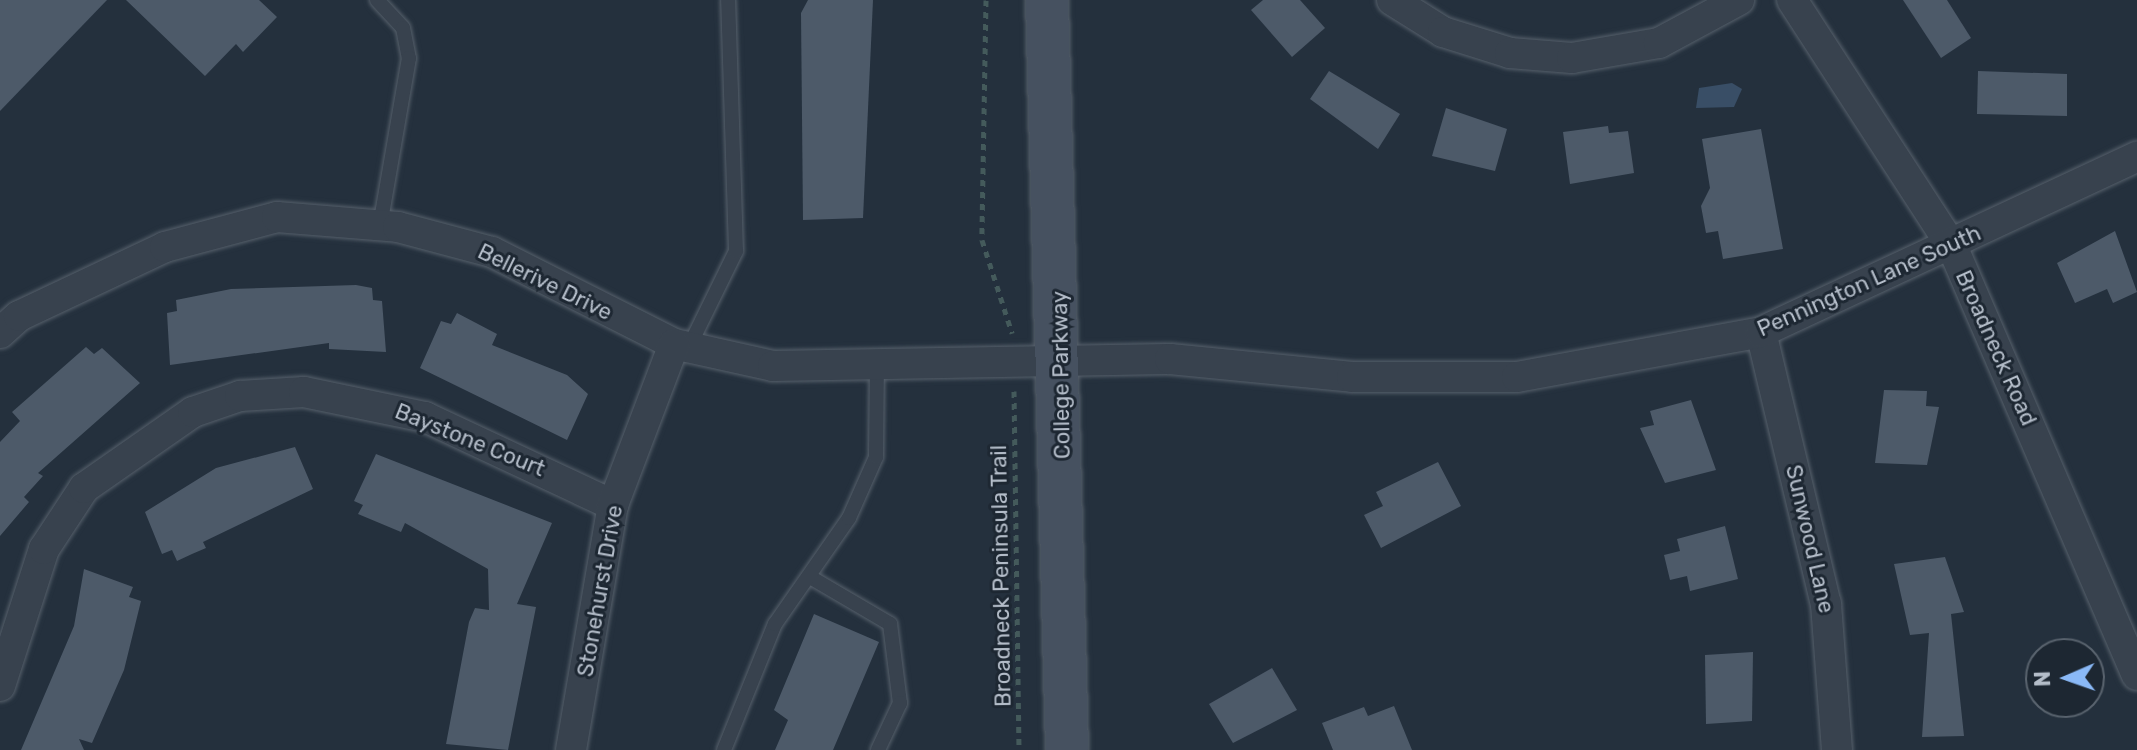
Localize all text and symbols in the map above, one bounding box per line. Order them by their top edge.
street label: Pennington Lane South [1753,220,1985,342]
street label: Bellerive Drive [474,238,616,326]
street label: Broadneck Road [1950,266,2042,430]
street label: College Parkway [1046,291,1076,459]
street label: Baystone Court [391,398,549,482]
street label: Broadneck Peninsula Trail [986,444,1016,708]
street label: Sunwood Lane [1780,462,1840,616]
street label: Stonehurst Drive [572,503,628,679]
north arrow [2025,638,2105,718]
text: N [2029,670,2056,687]

